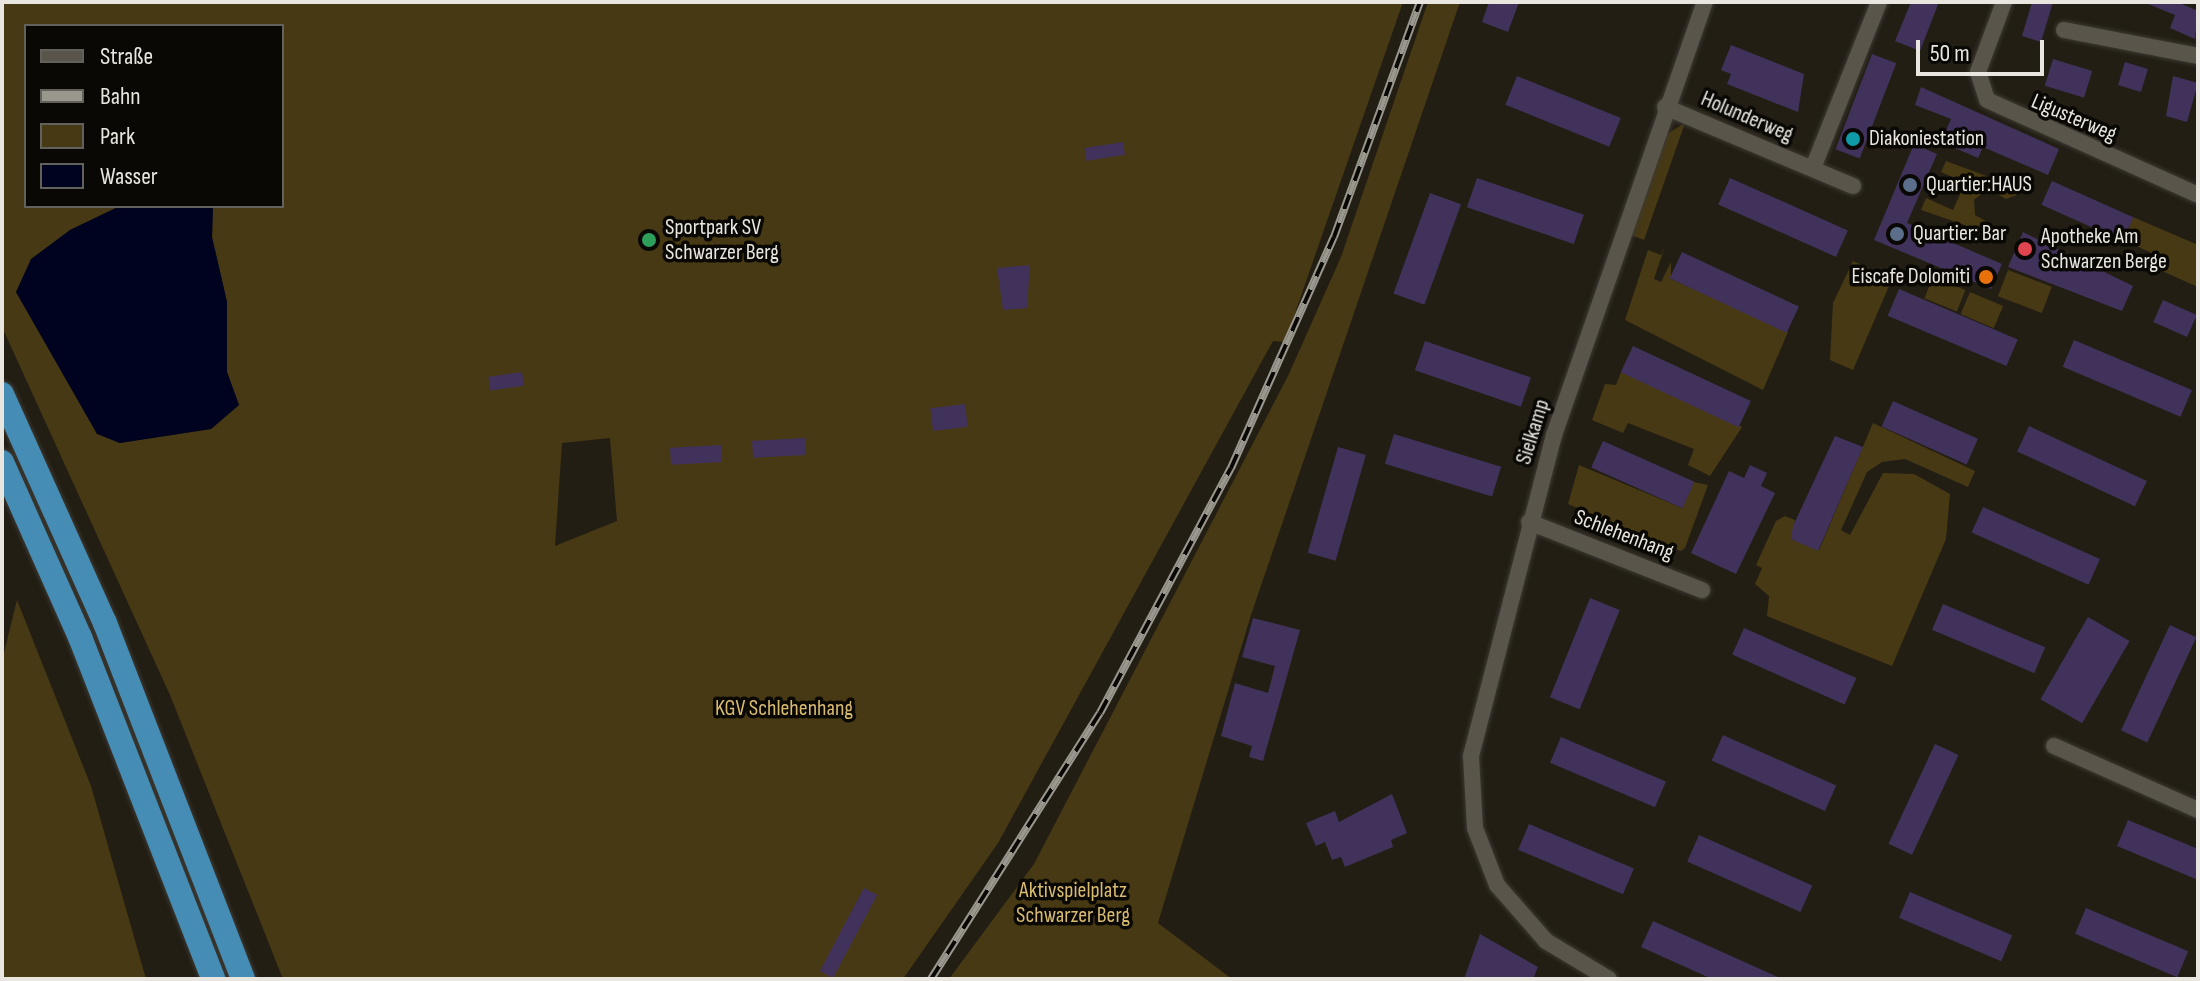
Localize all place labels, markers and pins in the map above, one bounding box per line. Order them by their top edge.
place label: Diakoniestation [1869,126,1984,152]
marker: Diakoniestation [1844,130,1862,148]
place label: Quartier:HAUS [1926,172,2032,198]
marker: Quartier:HAUS [1901,176,1919,194]
place label: Sportpark SV Schwarzer Berg [665,214,779,266]
place label: Quartier: Bar [1913,221,2006,247]
place label: Apotheke Am Schwarzen Berge [2041,223,2167,274]
marker: Quartier: Bar [1888,225,1906,243]
marker: Sportpark SV Schwarzer Berg [640,231,658,249]
marker: Apotheke Am Schwarzen Berge [2016,240,2034,258]
place label: Eiscafe Dolomiti [1852,264,1970,290]
marker: Eiscafe Dolomiti [1977,268,1995,286]

